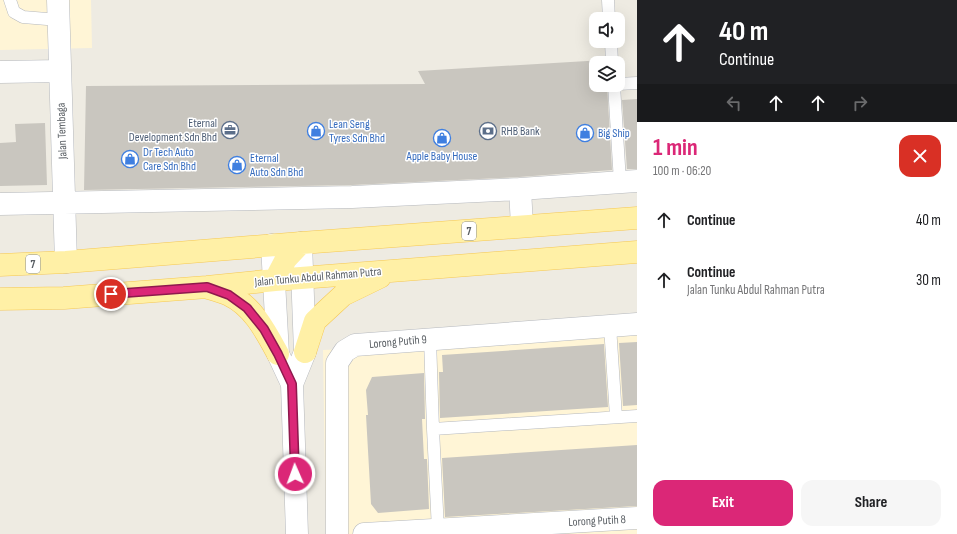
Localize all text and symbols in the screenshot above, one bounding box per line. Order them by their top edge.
map controls [589,12,625,92]
button: sound [589,12,625,48]
text: 40 m [719,15,768,48]
icon: ahead [653,16,705,68]
text: Continue [719,49,774,70]
button: layers [589,56,625,92]
icon: left [723,92,745,114]
icon: ahead [765,92,787,114]
icon: ahead [807,92,829,114]
icon: right [849,92,871,114]
street label: Jalan Tembaga [54,102,71,160]
place label: Eternal Development Sdn Bhd [129,116,217,145]
place label: Lean Seng Tyres Sdn Bhd [329,117,385,146]
office icon: Eternal Development Sdn Bhd [220,120,240,140]
shop icon: Lean Seng Tyres Sdn Bhd [306,121,326,141]
bank icon: RHB Bank [478,121,498,141]
shop icon: Big Ship [575,123,595,143]
place label: RHB Bank [501,124,540,139]
place label: Big Ship [598,126,630,141]
shop icon: Apple Baby House [432,128,452,148]
text: 1 min [653,133,698,162]
button: close [899,135,941,177]
place label: Dr Tech Auto Care Sdn Bhd [143,145,196,174]
shop icon: Dr Tech Auto Care Sdn Bhd [120,149,140,169]
place label: Apple Baby House [406,149,478,164]
place label: Eternal Auto Sdn Bhd [249,151,303,180]
shop icon: Eternal Auto Sdn Bhd [227,155,247,175]
text: 100 m · 06:20 [653,163,711,179]
icon: ahead [653,209,675,231]
text: Continue [687,211,736,230]
text: 40 m [916,211,941,230]
road number: 7 [462,222,476,240]
road number: 7 [26,255,40,273]
text: Continue [687,263,736,282]
street label: Jalan Tunku Abdul Rahman Putra [253,264,382,290]
icon: ahead [653,269,675,291]
text: 30 m [916,271,941,290]
pin [94,277,128,311]
text: Jalan Tunku Abdul Rahman Putra [687,282,825,298]
icon: arrive [100,283,122,305]
street label: Lorong Putih 9 [369,332,427,352]
position arrow [274,453,316,495]
button: Exit [653,480,793,526]
button: Share [801,480,941,526]
street label: Lorong Putih 8 [568,512,626,530]

